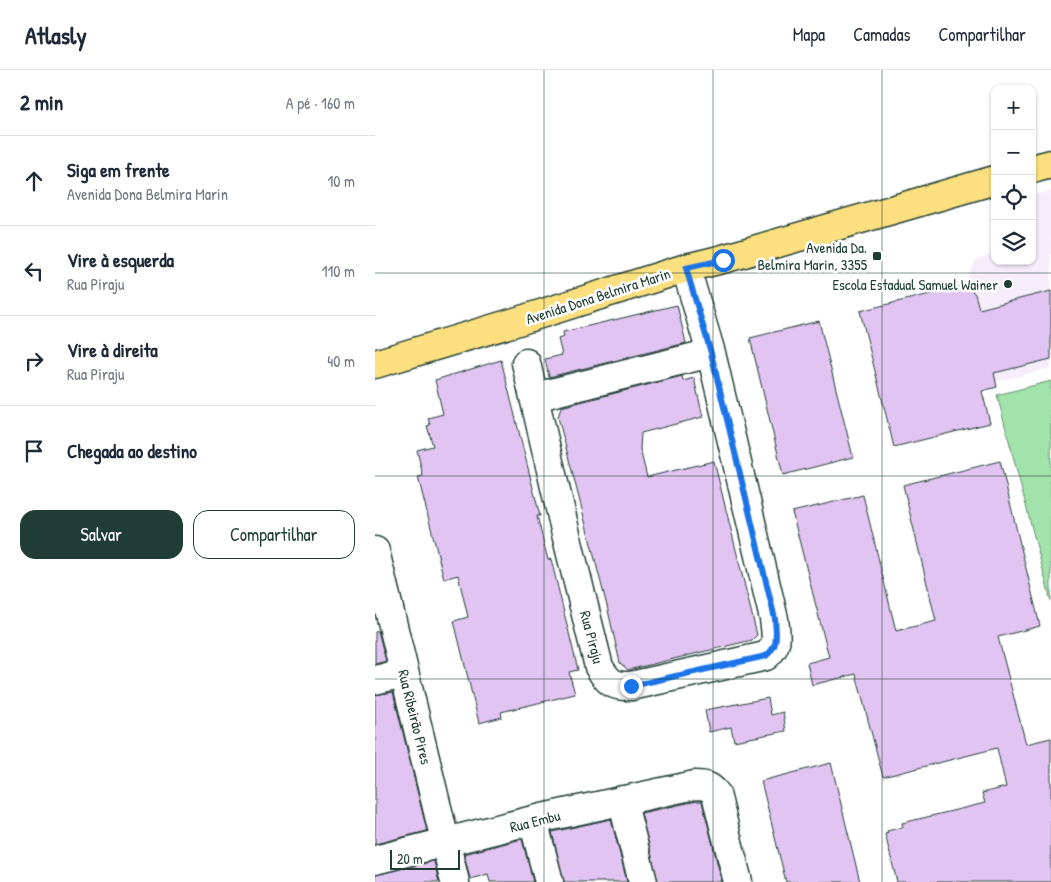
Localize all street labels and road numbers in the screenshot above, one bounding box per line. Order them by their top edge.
street label: Avenida Dona Belmira Marin [523,263,673,329]
street label: Rua Piraju [575,608,609,666]
street label: Rua Ribeirão Pires [393,667,437,767]
street label: Rua Embu [508,805,562,837]

